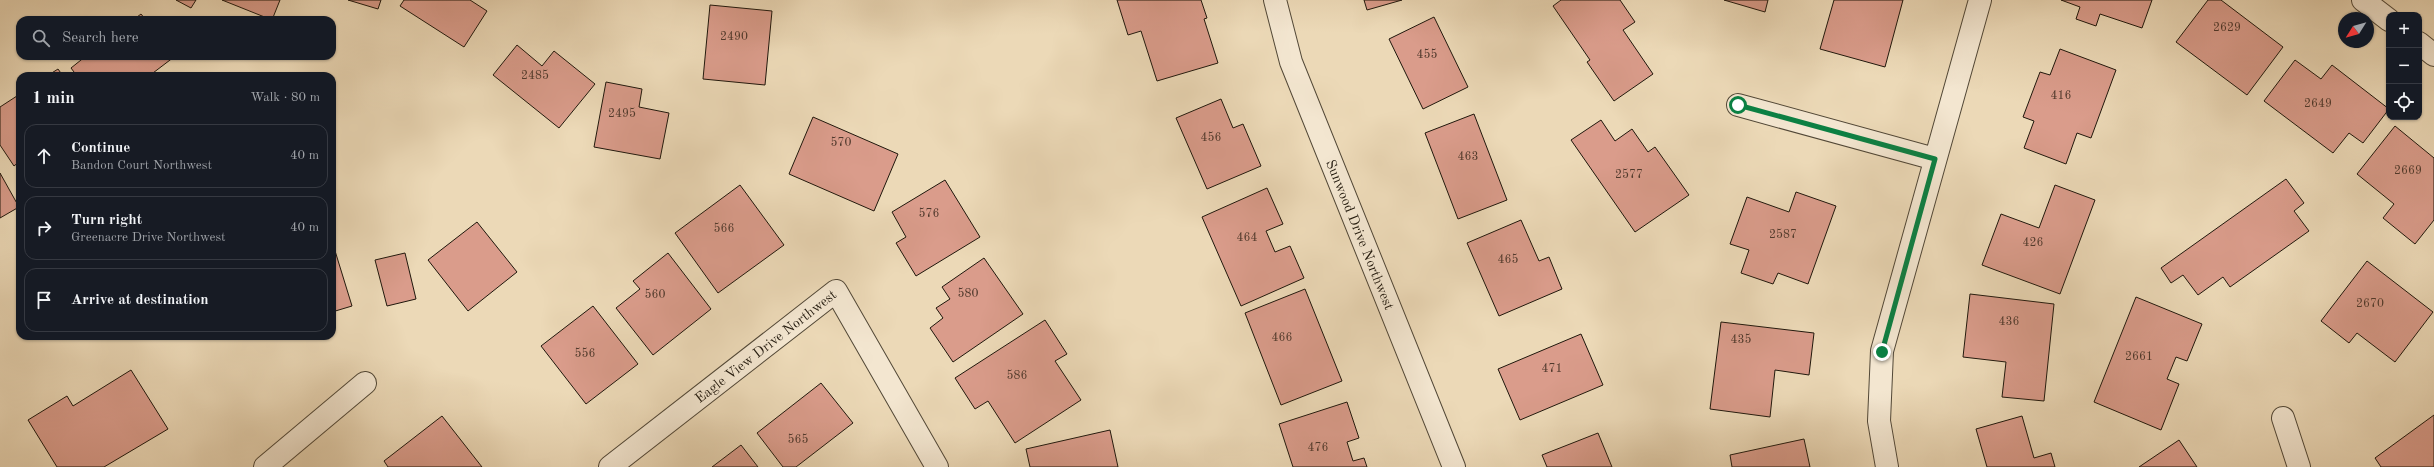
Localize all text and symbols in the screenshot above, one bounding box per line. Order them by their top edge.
north arrow [2338,12,2374,48]
map controls [2386,12,2422,120]
button: + [2386,12,2422,48]
search box [16,16,336,60]
house number: 2629 [2213,22,2241,34]
icon: search [30,27,52,49]
text: Search here [62,31,139,46]
house number: 2490 [720,31,748,43]
house number: 455 [1417,48,1437,61]
button: − [2386,48,2422,84]
house number: 2485 [521,69,549,82]
button: locate [2386,84,2422,120]
text: 1 min [32,90,75,107]
house number: 416 [2051,90,2071,102]
text: Walk · 80 m [251,91,320,104]
route start [1729,96,1747,114]
house number: 2649 [2304,98,2332,110]
house number: 2495 [608,107,636,120]
house number: 456 [1201,131,1221,144]
house number: 570 [831,136,851,149]
text: Continue [71,141,130,156]
icon: ahead [33,145,55,167]
text: 40 m [290,149,319,162]
house number: 463 [1458,151,1478,163]
street label: Sunwood Drive Northwest [1323,158,1396,312]
text: Bandon Court Northwest [71,159,212,172]
house number: 2669 [2394,165,2422,177]
house number: 2577 [1615,168,1643,181]
house number: 576 [919,207,939,220]
text: Turn right [71,213,142,228]
icon: right [33,217,55,239]
text: 40 m [290,221,319,234]
house number: 566 [714,222,734,235]
house number: 2587 [1769,228,1797,241]
text: Greenacre Drive Northwest [71,231,226,244]
house number: 464 [1237,232,1257,244]
house number: 426 [2023,237,2043,249]
house number: 465 [1498,253,1518,266]
street label: Eagle View Drive Northwest [693,287,839,406]
house number: 580 [958,287,978,300]
house number: 560 [645,288,665,301]
icon: arrive [33,289,55,311]
text: Arrive at destination [71,293,209,308]
house number: 2670 [2356,298,2384,310]
house number: 436 [1999,316,2019,328]
house number: 466 [1272,332,1292,344]
house number: 435 [1731,333,1751,346]
route end [1873,343,1891,361]
house number: 556 [575,347,595,360]
house number: 2661 [2125,351,2153,363]
house number: 471 [1542,363,1562,375]
house number: 586 [1007,369,1027,382]
house number: 565 [788,433,808,446]
house number: 476 [1308,442,1328,454]

